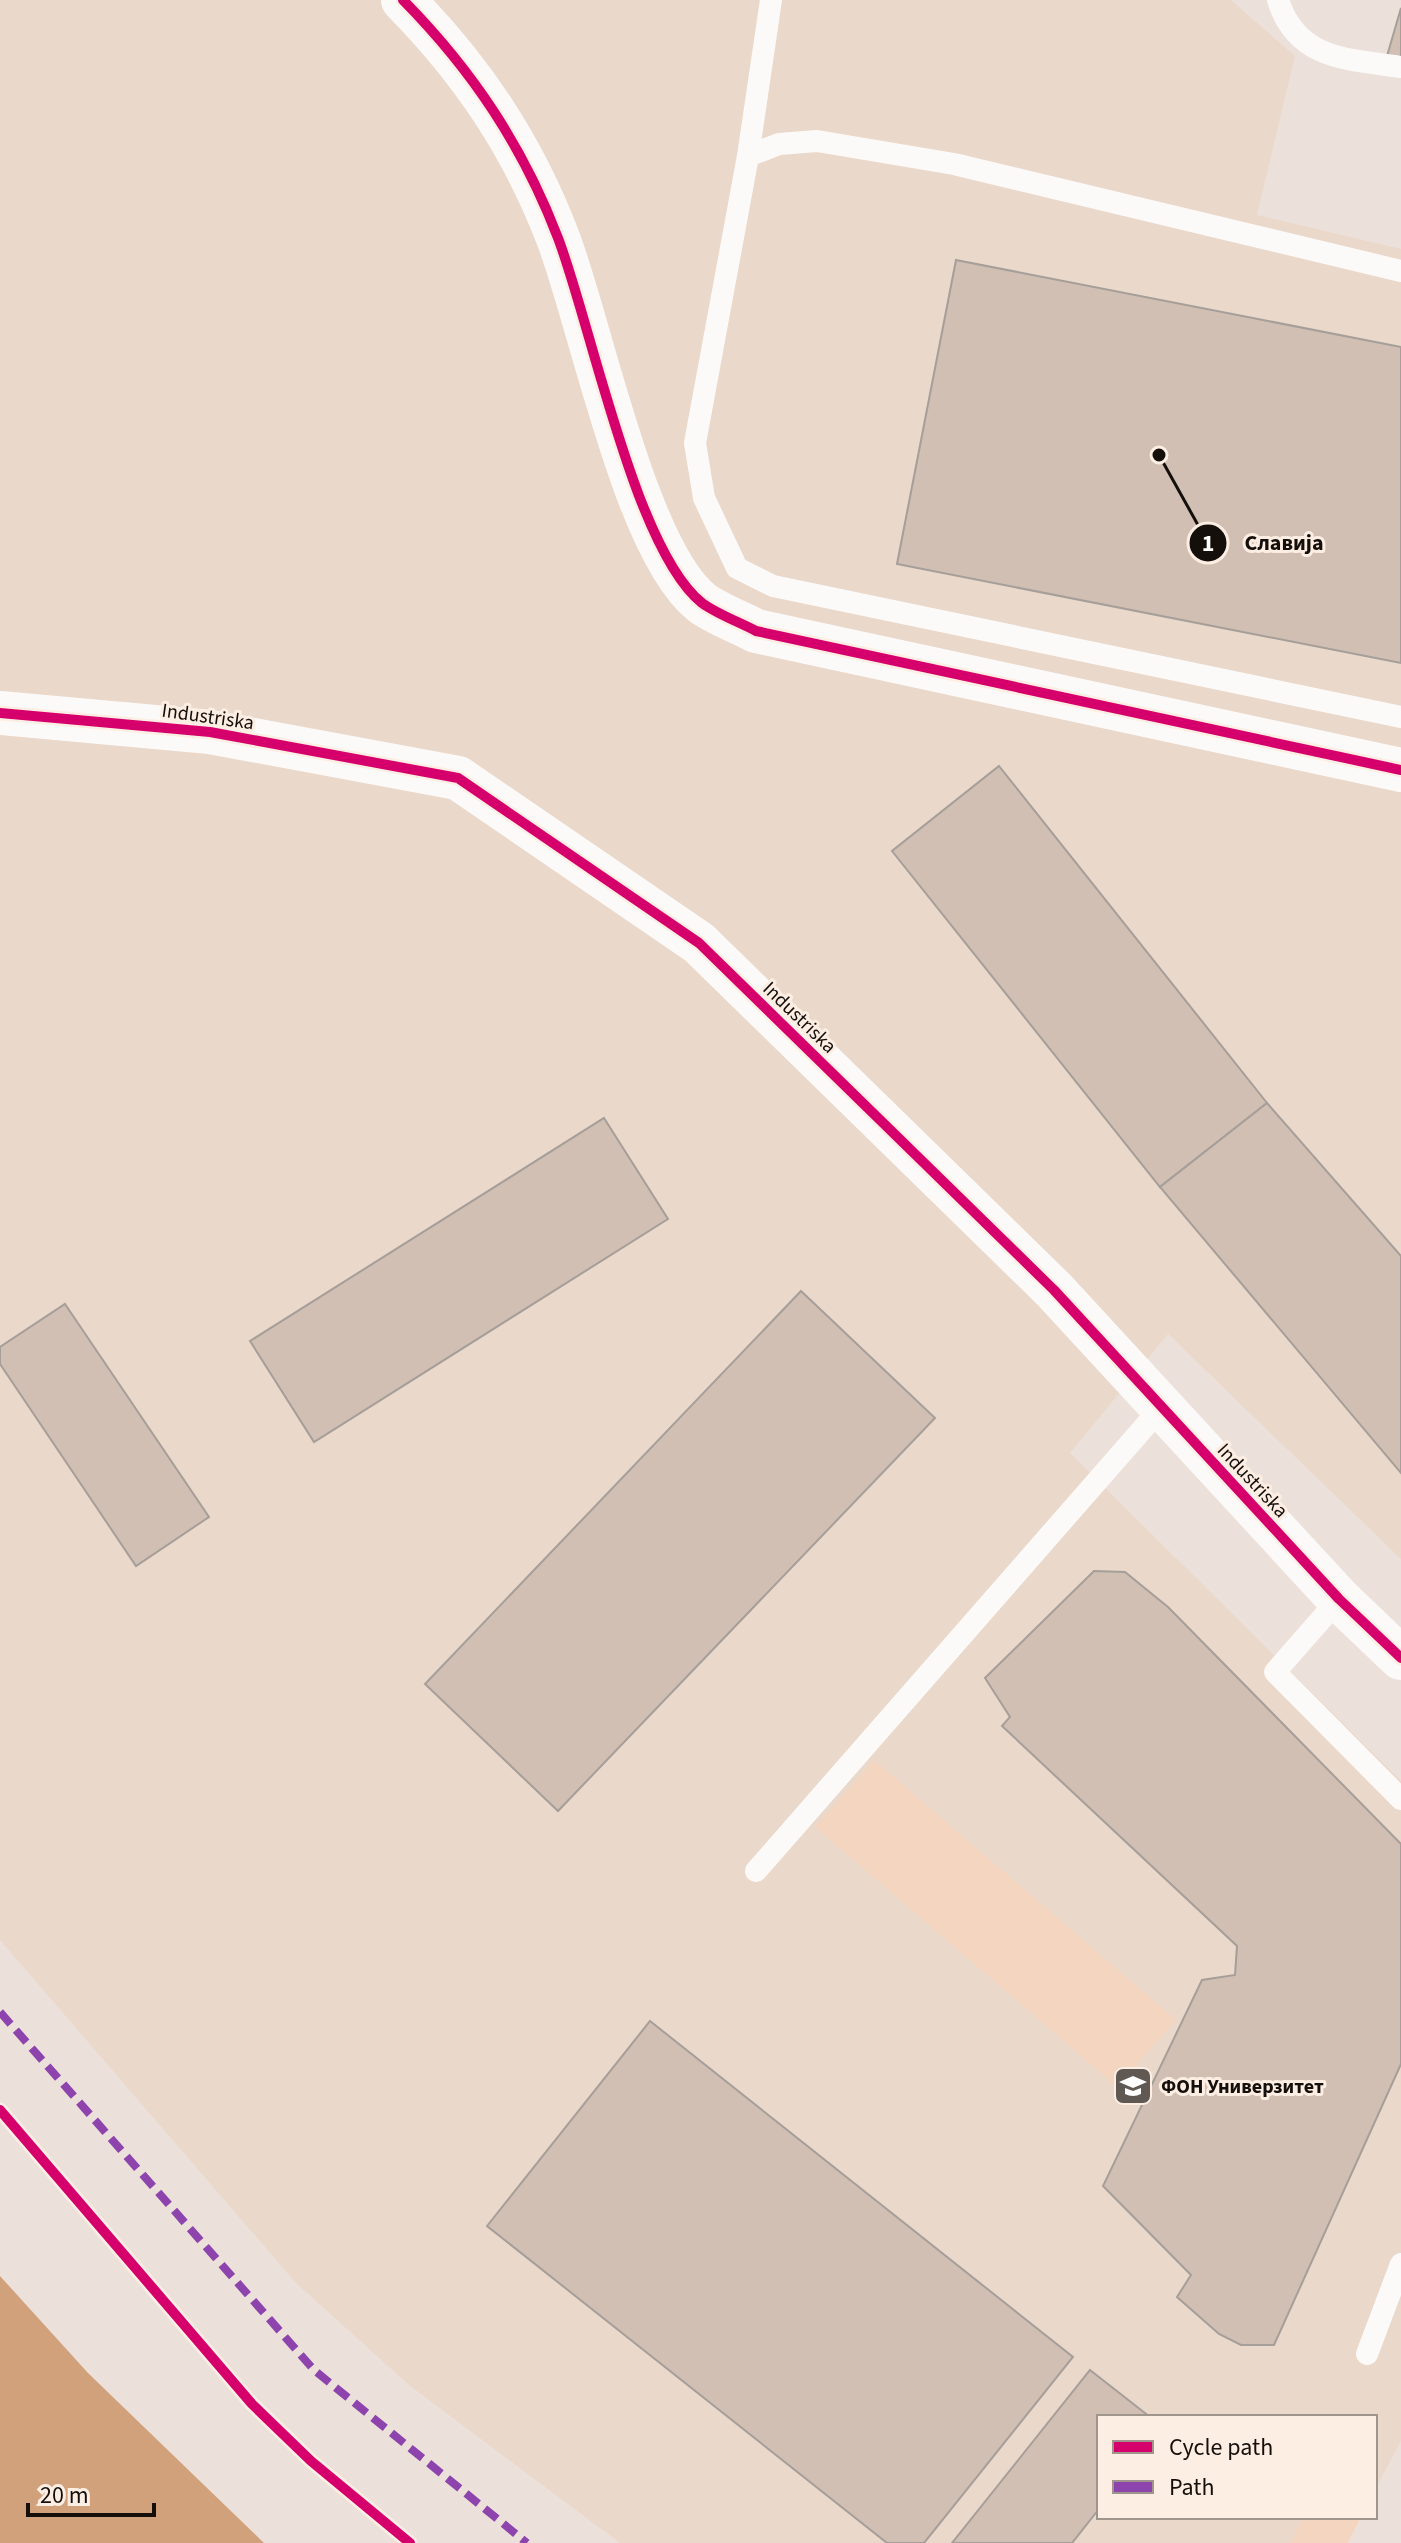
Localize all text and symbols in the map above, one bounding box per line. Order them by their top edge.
callout: Славија [1188,520,1339,566]
text: 1 [1202,526,1214,561]
text: Славија [1244,527,1324,559]
street label: Industriska [160,697,256,737]
street label: Industriska [756,975,842,1060]
street label: Industriska [1210,1437,1294,1524]
school or university icon: ФОН Универзитет [1112,2065,1154,2107]
place label: ФОН Универзитет [1161,2073,1324,2101]
legend [1097,2415,1377,2519]
text: Cycle path [1169,2430,1273,2465]
scale bar [28,2467,154,2517]
text: Path [1169,2470,1215,2505]
text: 20 m [40,2478,89,2513]

